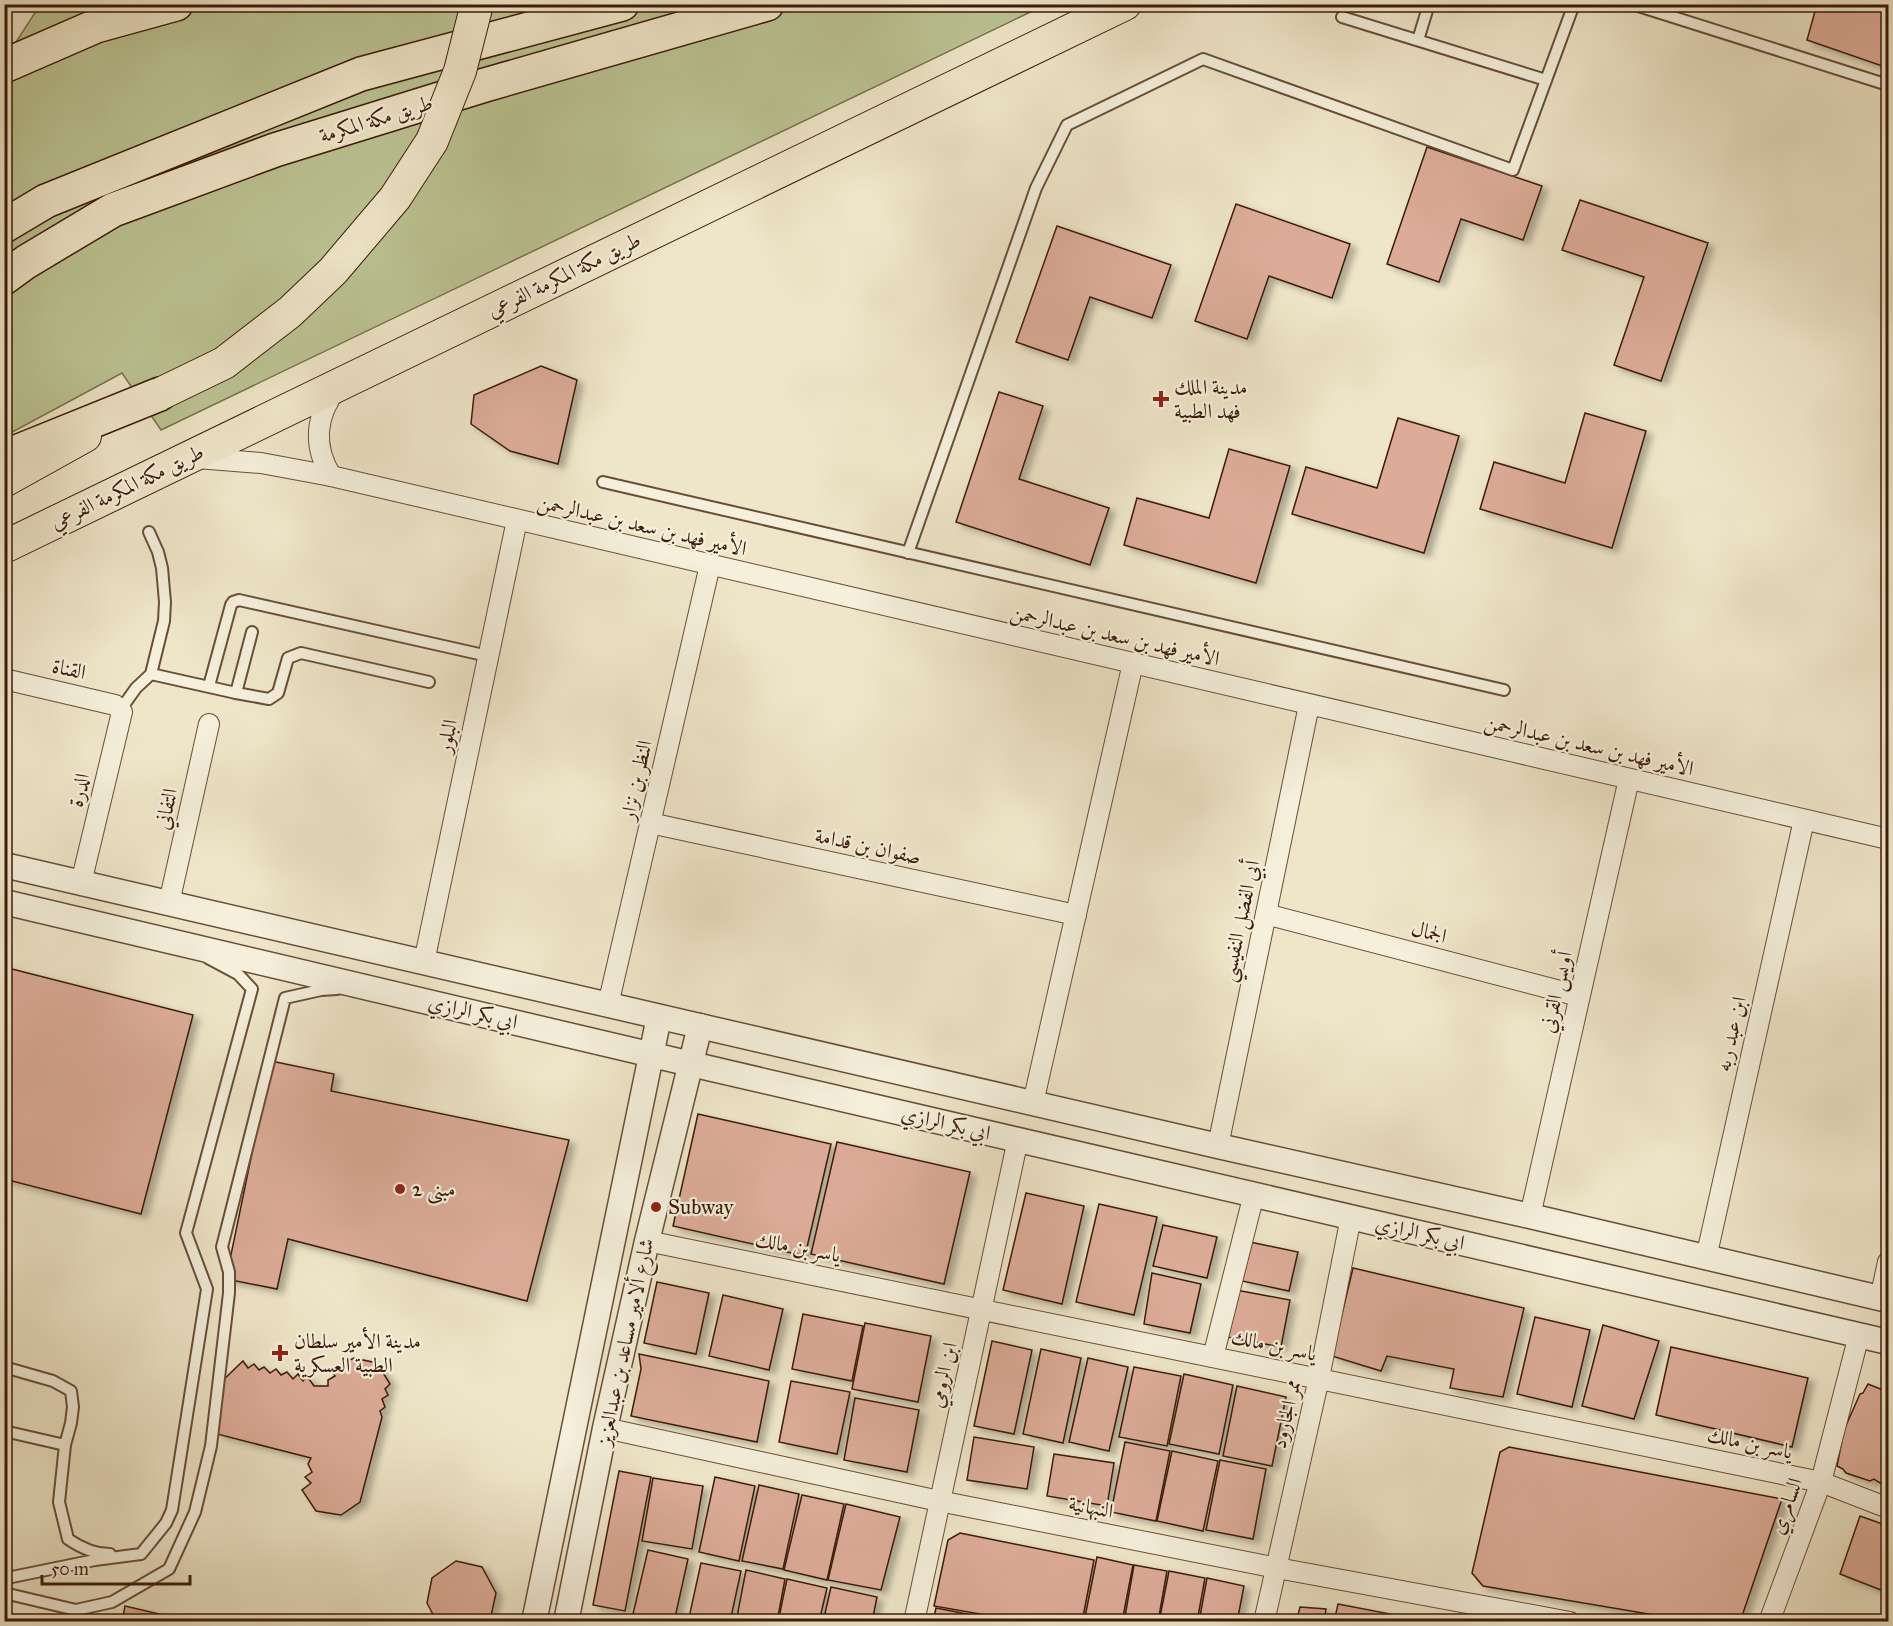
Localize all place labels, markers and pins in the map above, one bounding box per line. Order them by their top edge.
place label: مدينة الملك فهد الطبية [1174,374,1248,424]
marker: مدينة الملك فهد الطبية [1152,390,1170,408]
place label: مبنى 2 [412,1176,455,1204]
marker: مبنى 2 [393,1182,407,1196]
place label: Subway [668,1194,735,1220]
marker: Subway [649,1200,663,1214]
place label: مدينة الأمير سلطان الطبية العسكرية [294,1326,421,1378]
marker: مدينة الأمير سلطان الطبية العسكرية [271,1344,289,1362]

